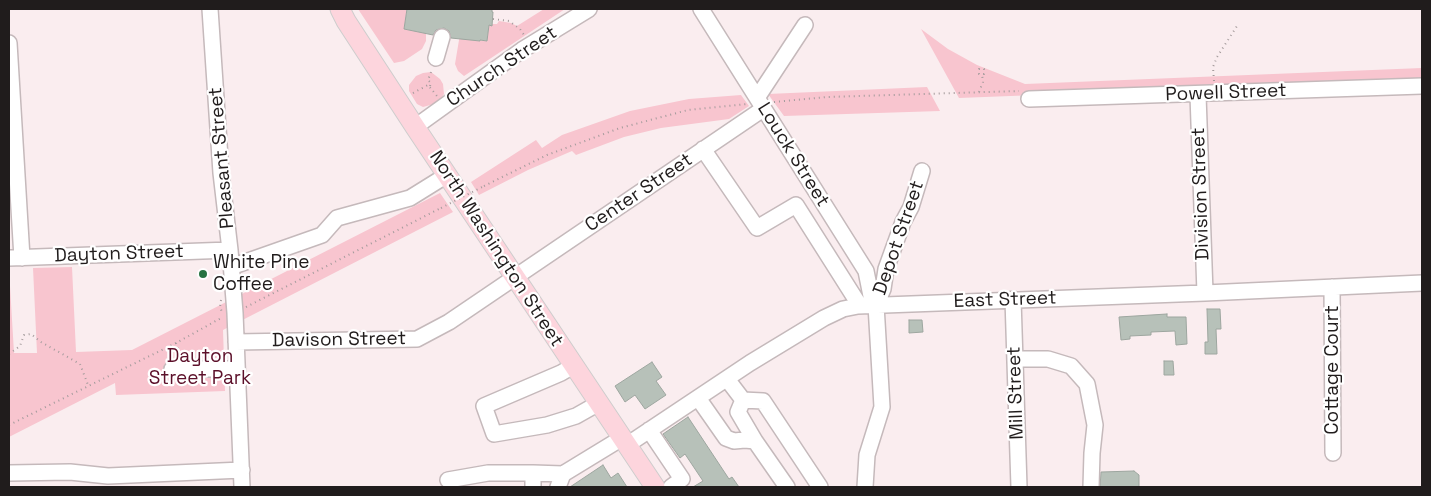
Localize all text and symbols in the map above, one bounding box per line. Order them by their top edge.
street label: Church Street [443,22,561,112]
street label: Powell Street [1165,79,1287,107]
street label: Pleasant Street [204,86,240,230]
street label: Louck Street [752,99,834,211]
street label: Division Street [1187,127,1215,261]
street label: North Washington Street [424,147,568,351]
street label: Center Street [581,149,697,237]
street label: Depot Street [869,178,929,298]
street label: Dayton Street [54,240,184,268]
place label: White Pine Coffee [213,252,309,296]
marker: White Pine Coffee [197,268,209,280]
street label: East Street [953,287,1057,313]
street label: Cottage Court [1322,305,1344,435]
street label: Davison Street [272,327,406,353]
park label: Dayton Street Park [149,346,251,390]
street label: Mill Street [1003,346,1029,440]

